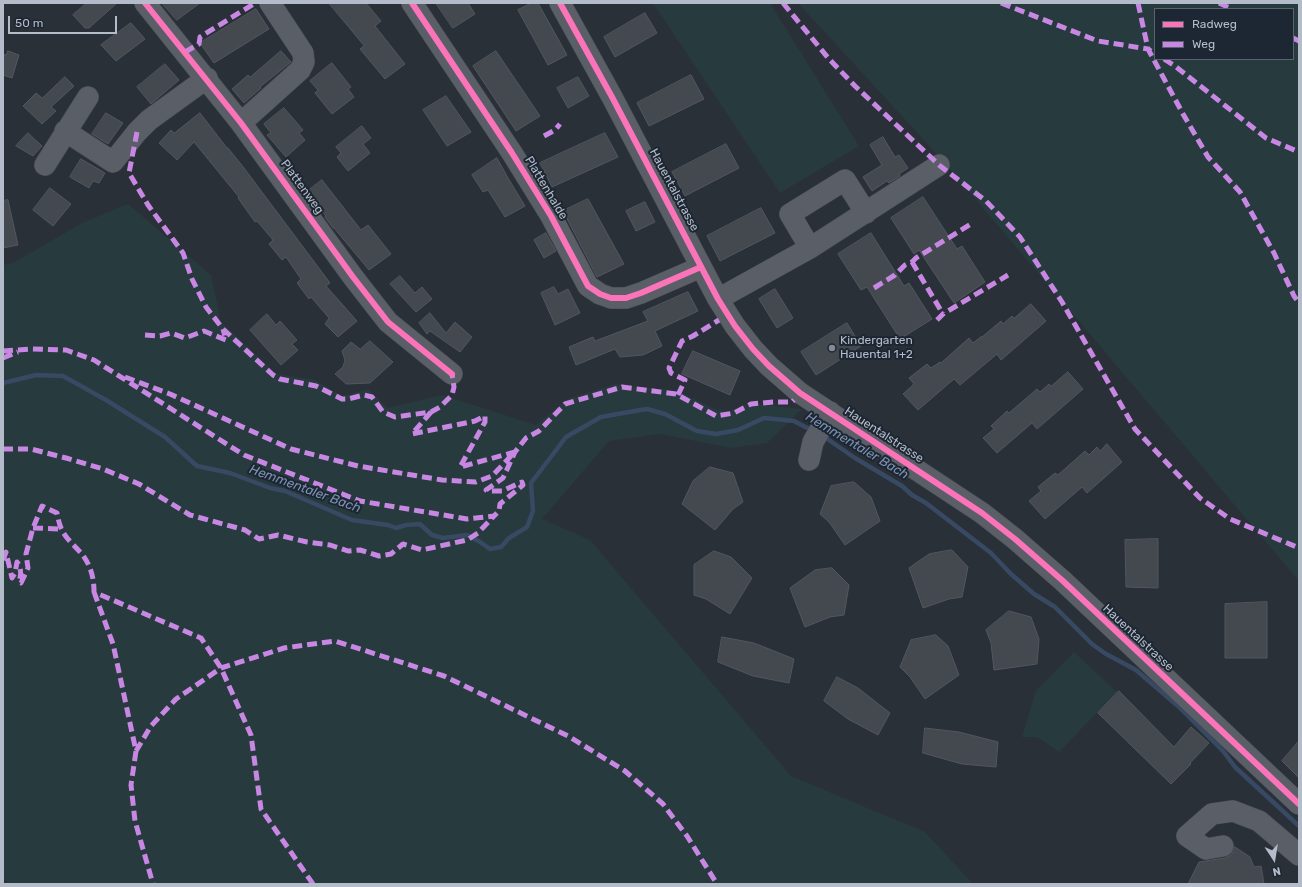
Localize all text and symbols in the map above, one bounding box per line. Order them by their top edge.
scale bar [10,8,119,34]
legend [1154,8,1294,60]
text: 50 m [15,16,43,30]
text: Radweg [1192,17,1237,31]
text: Weg [1192,37,1215,51]
street label: Hauentalstrasse [646,146,702,234]
street label: Plattenhalde [521,154,571,222]
street label: Plattenweg [277,157,327,217]
place label: Kindergarten Hauental 1+2 [840,334,913,362]
marker: Kindergarten Hauental 1+2 [827,343,837,353]
street label: Hauentalstrasse [842,404,926,466]
water label: Hemmentaler Bach [803,409,911,483]
water label: Hemmentaler Bach [247,462,363,516]
street label: Hauentalstrasse [1100,602,1176,674]
north arrow [1254,839,1294,879]
text: N [1271,864,1282,878]

